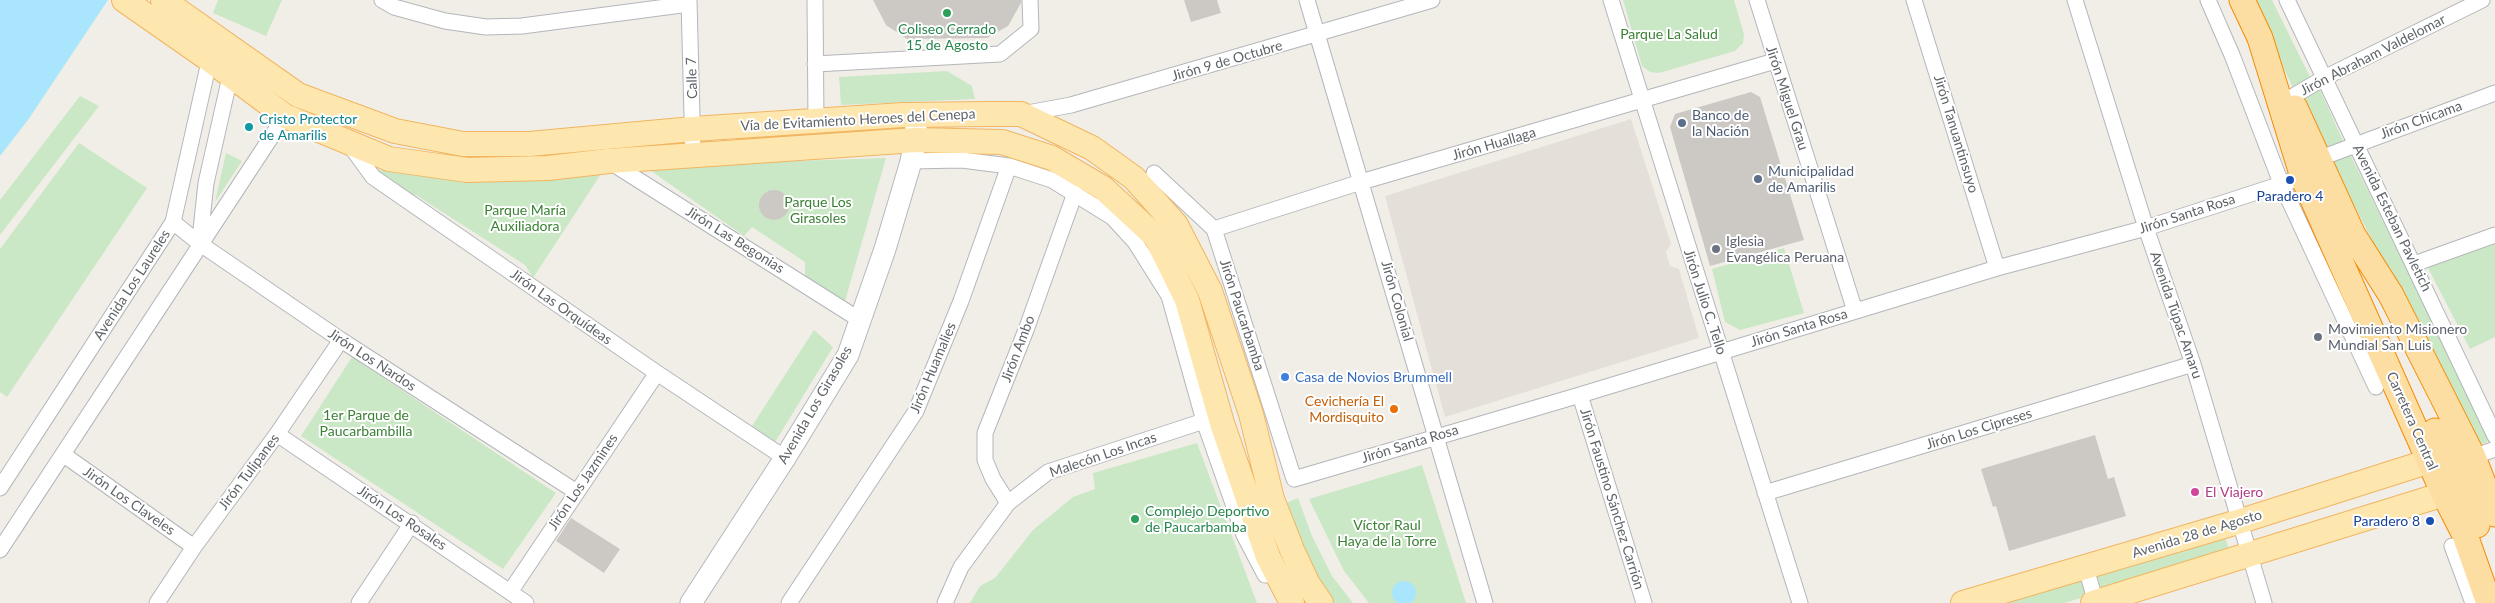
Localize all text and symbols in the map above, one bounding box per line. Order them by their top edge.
marker: Coliseo Cerrado 15 de Agosto [941,7,953,19]
street label: Jirón Abraham Valdelomar [2297,11,2449,99]
place label: Coliseo Cerrado 15 de Agosto [898,21,996,54]
park label: Parque La Salud [1620,26,1718,42]
street label: Jirón 9 de Octubre [1170,37,1284,85]
street label: Jirón Miguel Grau [1762,44,1812,152]
street label: Calle 7 [683,57,701,99]
street label: Jirón Tanuantinsuyo [1930,73,1982,195]
street label: Jirón Chicama [2378,97,2464,143]
street label: Vía de Evitamiento Heroes del Cenepa [740,105,976,135]
place label: Banco de la Nación [1692,107,1749,140]
place label: Cristo Protector de Amarilis [259,111,357,144]
marker: Banco de la Nación [1676,117,1688,129]
marker: Cristo Protector de Amarilis [243,121,255,133]
street label: Jirón Huallaga [1450,124,1538,164]
street label: Avenida Esteban Pavletich [2349,142,2435,294]
place label: Municipalidad de Amarilis [1768,163,1854,196]
marker: Municipalidad de Amarilis [1752,173,1764,185]
marker: Paradero 4 [2284,174,2296,186]
place label: Paradero 4 [2257,188,2323,204]
street label: Jirón Santa Rosa [2137,191,2237,237]
park label: Parque Los Girasoles [784,194,852,226]
park label: Parque María Auxiliadora [484,202,566,234]
street label: Jirón Las Begonias [683,203,787,277]
street label: Avenida Los Laureles [90,227,174,343]
place label: Iglesia Evangélica Peruana [1726,233,1844,266]
marker: Iglesia Evangélica Peruana [1710,243,1722,255]
street label: Jirón Julio C. Tello [1680,247,1730,357]
street label: Avenida Túpac Amaru [2146,249,2206,381]
street label: Jirón Paucarbamba [1216,257,1268,373]
street label: Jirón Colonial [1377,259,1417,343]
street label: Jirón Las Orquídeas [507,266,615,348]
street label: Jirón Santa Rosa [1749,305,1849,351]
street label: Jirón Ambo [998,313,1038,385]
street label: Jirón Huamalies [906,320,960,416]
place label: Movimiento Misionero Mundial San Luis [2328,321,2467,354]
street label: Jirón Los Nardos [325,325,419,395]
marker: Movimiento Misionero Mundial San Luis [2312,331,2324,343]
street label: Avenida Los Girasoles [774,343,856,467]
place label: Casa de Novios Brummell [1295,369,1452,385]
street label: Carretera Central [2383,369,2441,473]
marker: Casa de Novios Brummell [1279,371,1291,383]
place label: Cevichería El Mordisquito [1305,393,1384,426]
marker: Cevichería El Mordisquito [1388,403,1400,415]
street label: Jirón Los Cipreses [1924,405,2034,453]
street label: Jirón Faustino Sánchez Carrión [1576,406,1648,592]
park label: 1er Parque de Paucarbambilla [320,407,412,440]
street label: Jirón Santa Rosa [1360,421,1460,467]
street label: Malecón Los Incas [1047,429,1159,481]
street label: Jirón Tulipanes [215,431,283,513]
street label: Jirón Los Jazmines [545,431,621,533]
street label: Jirón Los Claveles [80,463,178,539]
street label: Jirón Los Rosales [354,482,450,554]
place label: El Viajero [2205,484,2263,500]
marker: El Viajero [2189,486,2201,498]
place label: Complejo Deportivo de Paucarbamba [1145,503,1270,536]
street label: Avenida 28 de Agosto [2130,506,2264,562]
marker: Complejo Deportivo de Paucarbamba [1129,513,1141,525]
place label: Paradero 8 [2353,513,2420,529]
marker: Paradero 8 [2424,515,2436,527]
park label: Víctor Raul Haya de la Torre [1337,517,1437,550]

